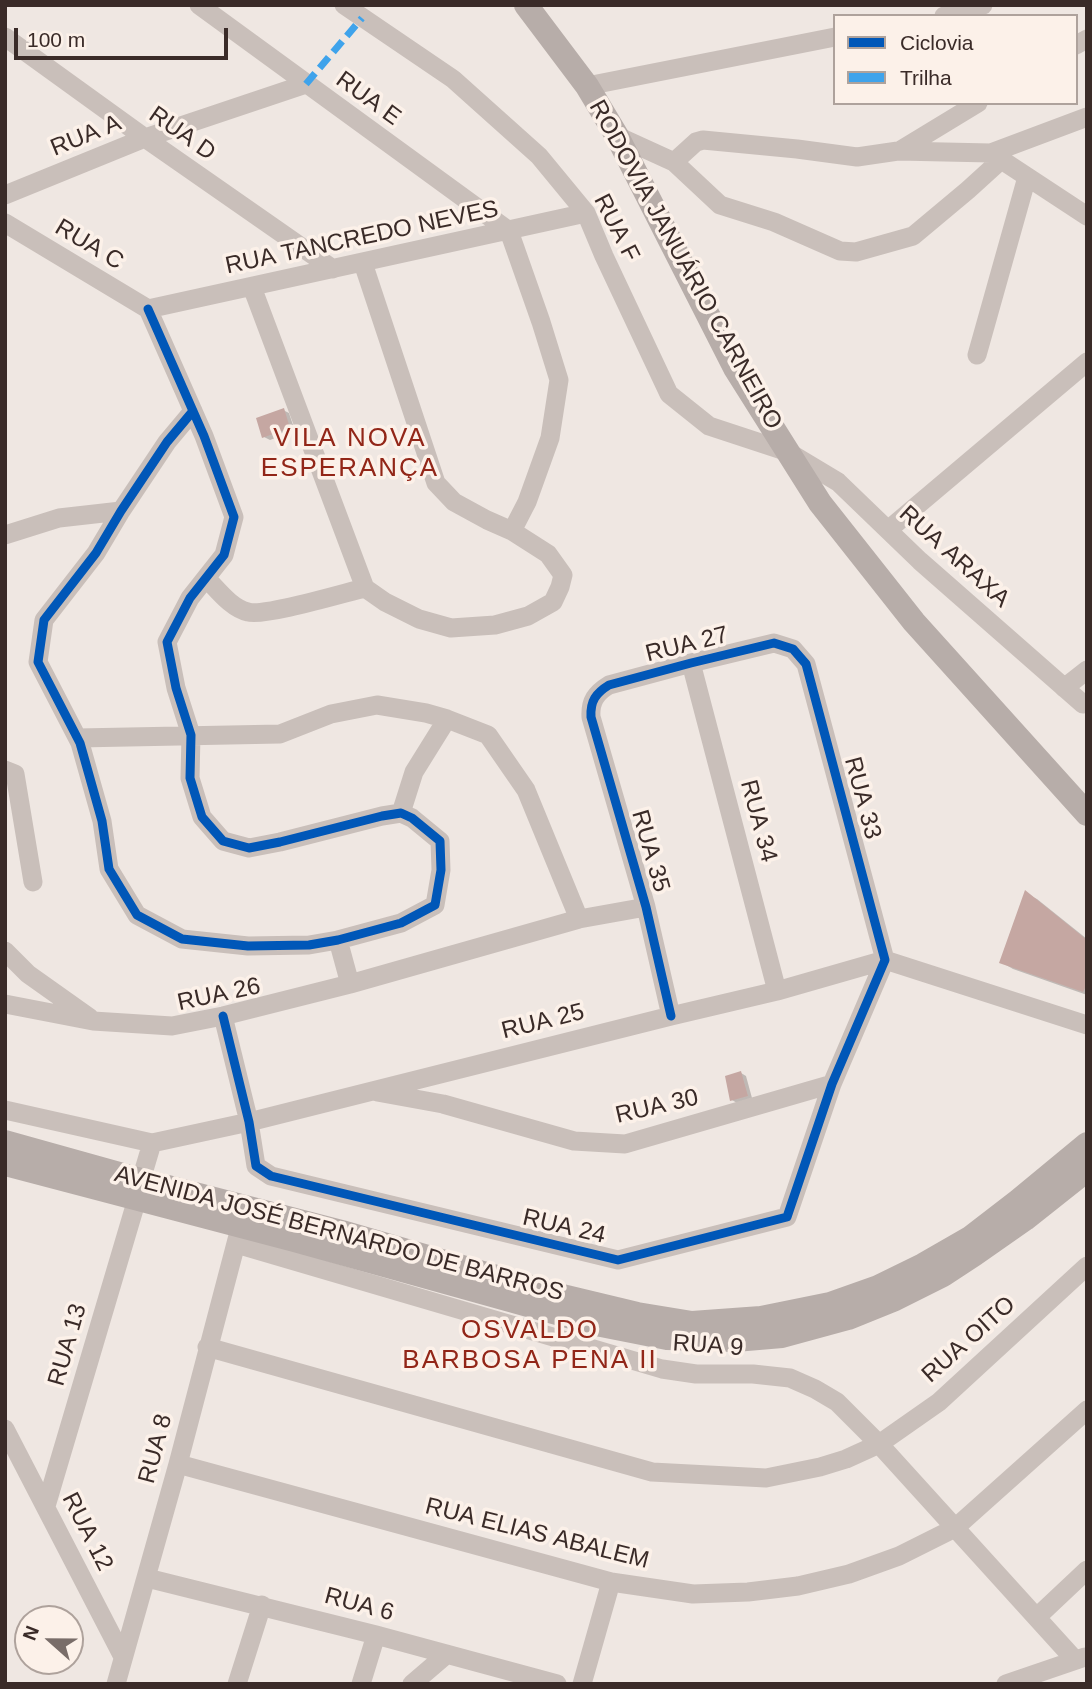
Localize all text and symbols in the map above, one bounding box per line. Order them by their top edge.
scale bar [18,14,231,58]
legend [833,14,1078,105]
text: 100 m [27,28,85,51]
text: Ciclovia [900,31,974,54]
street label: RUA E [330,66,406,132]
text: Trilha [900,66,952,89]
street label: RODOVIA JANUÁRIO CARNEIRO [582,95,788,435]
street label: RUA D [143,101,221,167]
street label: RUA A [47,109,125,163]
street label: RUA F [587,189,645,267]
street label: RUA TANCREDO NEVES [223,195,501,281]
street label: RUA C [50,213,128,277]
district label: VILA NOVA ESPERANÇA [262,423,438,485]
street label: RUA ARAXA [893,500,1015,614]
street label: RUA 27 [643,621,731,669]
street label: RUA 33 [837,754,887,842]
street label: RUA 34 [733,777,783,865]
street label: RUA 35 [625,807,675,895]
street label: RUA 26 [175,972,263,1018]
street label: RUA 25 [499,998,587,1046]
street label: RUA 30 [613,1084,701,1130]
street label: AVENIDA JOSÉ BERNARDO DE BARROS [111,1160,567,1308]
street label: RUA 24 [520,1204,608,1250]
street label: RUA OITO [916,1291,1022,1389]
street label: RUA 13 [43,1301,93,1389]
district label: OSVALDO BARBOSA PENA II [404,1315,656,1376]
street label: RUA 9 [672,1329,744,1363]
street label: RUA 8 [133,1411,179,1487]
street label: RUA 12 [55,1488,119,1576]
street label: RUA ELIAS ABALEM [422,1492,652,1576]
street label: RUA 6 [321,1582,397,1628]
north arrow [14,1605,84,1675]
text: N [19,1623,43,1643]

